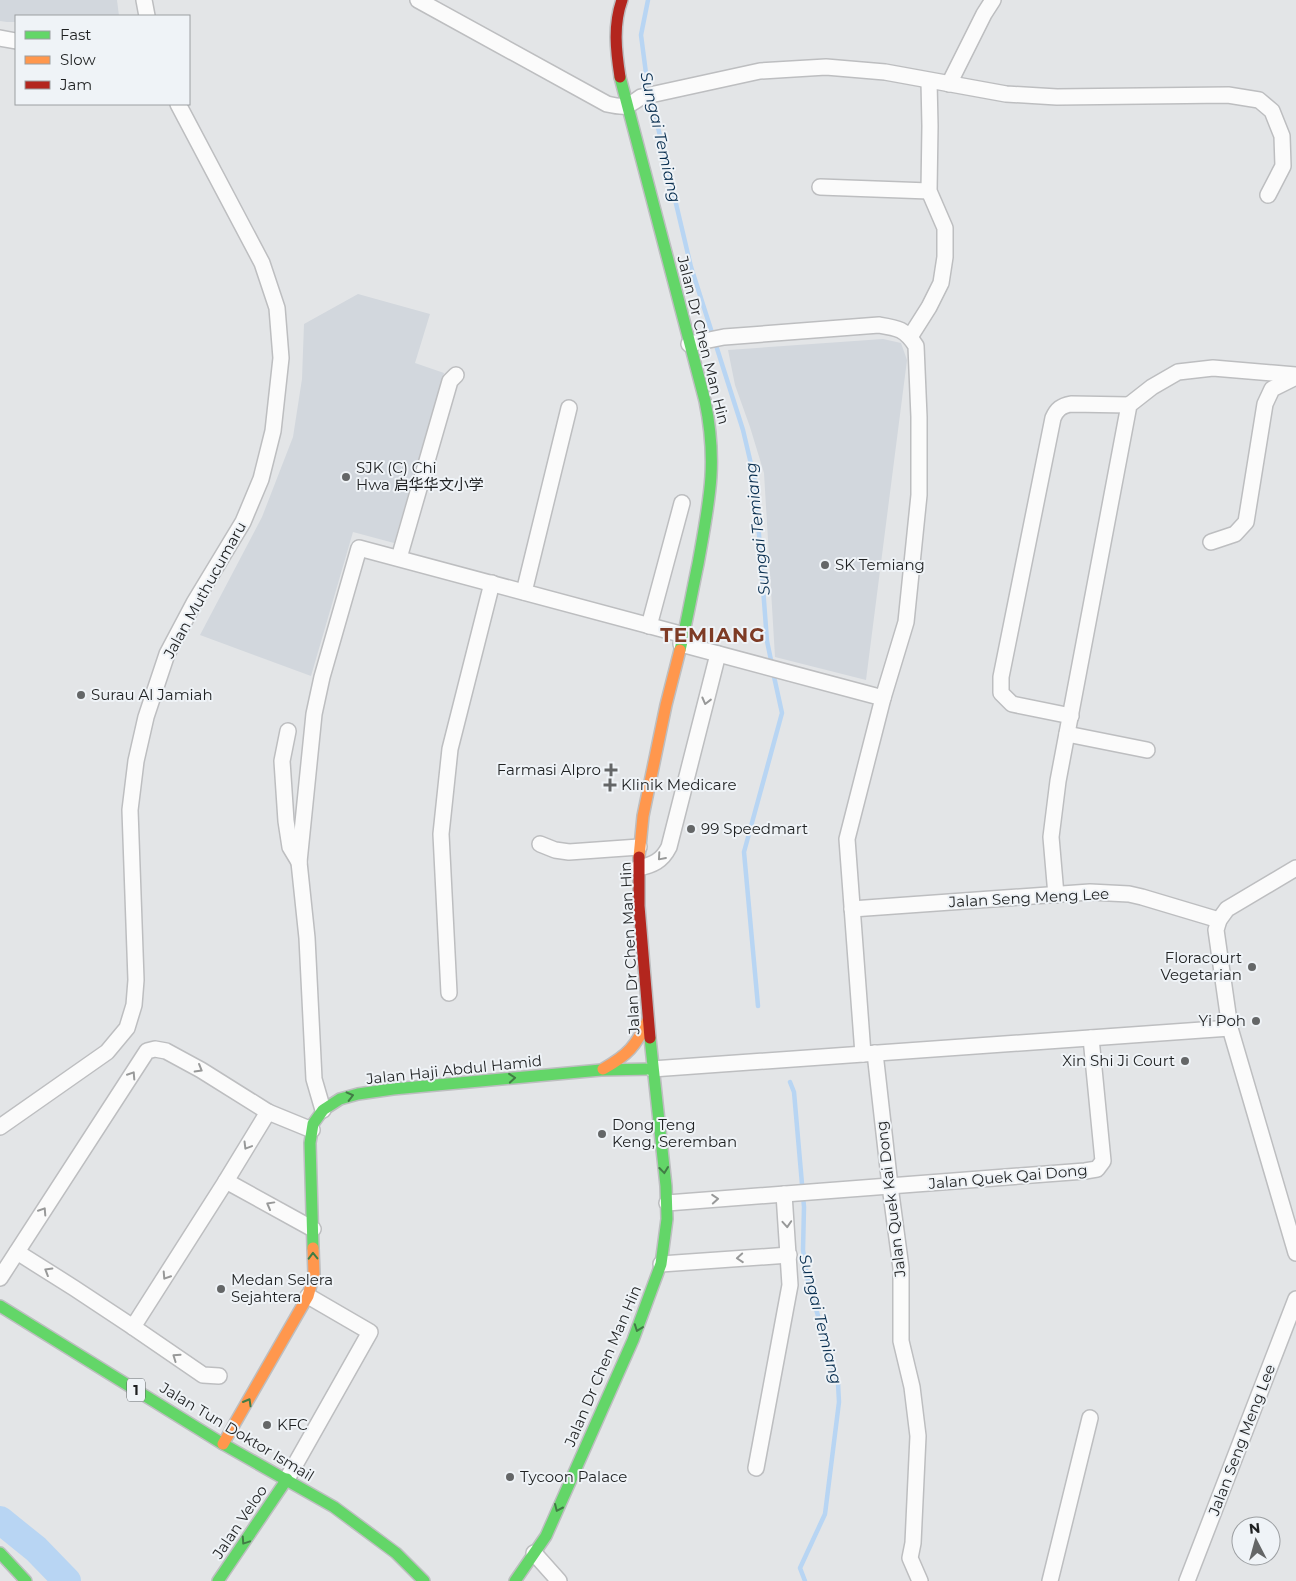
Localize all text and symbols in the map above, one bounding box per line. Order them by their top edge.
legend [15,15,190,105]
text: Fast [60,25,91,44]
text: Slow [60,50,96,69]
water label: Sungai Temiang [636,70,685,204]
text: Jam [59,75,92,94]
street label: Jalan Dr Chen Man Hin [673,253,734,426]
place label: SJK (C) Chi Hwa 启华华文小学 [356,458,484,494]
water label: Sungai Temiang [741,461,774,596]
marker: SJK (C) Chi Hwa 启华华文小学 [340,471,352,483]
street label: Jalan Muthucumaru [159,518,250,662]
place label: SK Temiang [835,555,925,574]
marker: SK Temiang [819,559,831,571]
district label: TEMIANG [660,623,766,647]
place label: Surau Al Jamiah [91,685,213,704]
marker: Surau Al Jamiah [75,689,87,701]
one-way arrow [701,697,712,706]
place label: Farmasi Alpro [497,760,601,779]
marker: Farmasi Alpro [605,764,617,776]
place label: Klinik Medicare [621,775,737,794]
marker: Klinik Medicare [603,778,617,792]
place label: 99 Speedmart [701,819,808,838]
marker: 99 Speedmart [685,823,697,835]
one-way arrow [658,851,667,860]
street label: Jalan Dr Chen Man Hin [615,861,644,1036]
street label: Jalan Seng Meng Lee [947,884,1110,911]
place label: Floracourt Vegetarian [1160,948,1242,984]
marker: Floracourt Vegetarian [1246,961,1258,973]
place label: Yi Poh [1199,1011,1246,1030]
marker: Yi Poh [1250,1015,1262,1027]
street label: Jalan Haji Abdul Hamid [364,1051,543,1088]
place label: Xin Shi Ji Court [1062,1051,1175,1070]
marker: Xin Shi Ji Court [1179,1055,1191,1067]
one-way arrow [194,1063,203,1073]
one-way arrow [126,1072,135,1081]
one-way arrow [508,1073,516,1084]
one-way arrow [346,1091,355,1102]
place label: Dong Teng Keng, Seremban [612,1115,737,1151]
street label: Jalan Quek Kai Dong [871,1120,910,1279]
marker: Dong Teng Keng, Seremban [596,1128,608,1140]
one-way arrow [244,1141,254,1150]
street label: Jalan Quek Qai Dong [927,1160,1088,1193]
one-way arrow [658,1166,669,1174]
one-way arrow [711,1194,719,1205]
one-way arrow [266,1201,275,1211]
one-way arrow [37,1208,46,1217]
one-way arrow [781,1221,792,1229]
one-way arrow [308,1251,318,1259]
water label: Sungai Temiang [795,1252,846,1386]
one-way arrow [736,1253,744,1264]
one-way arrow [44,1268,53,1278]
one-way arrow [162,1270,172,1279]
place label: Medan Selera Sejahtera [231,1270,333,1306]
street label: Jalan Dr Chen Man Hin [560,1282,645,1450]
marker: Medan Selera Sejahtera [215,1283,227,1295]
one-way arrow [634,1323,644,1331]
one-way arrow [172,1354,182,1363]
street label: Jalan Seng Meng Lee [1204,1361,1279,1519]
street label: Jalan Tun Doktor Ismail [156,1377,318,1485]
road number: 1 [127,1378,145,1402]
one-way arrow [242,1398,252,1407]
place label: KFC [277,1415,308,1434]
marker: KFC [261,1419,273,1431]
place label: Tycoon Palace [520,1467,627,1486]
marker: Tycoon Palace [504,1471,516,1483]
street label: Jalan Veloo [207,1481,271,1563]
one-way arrow [554,1503,565,1512]
north arrow [1231,1516,1281,1566]
text: N [1248,1519,1261,1538]
one-way arrow [242,1535,251,1545]

